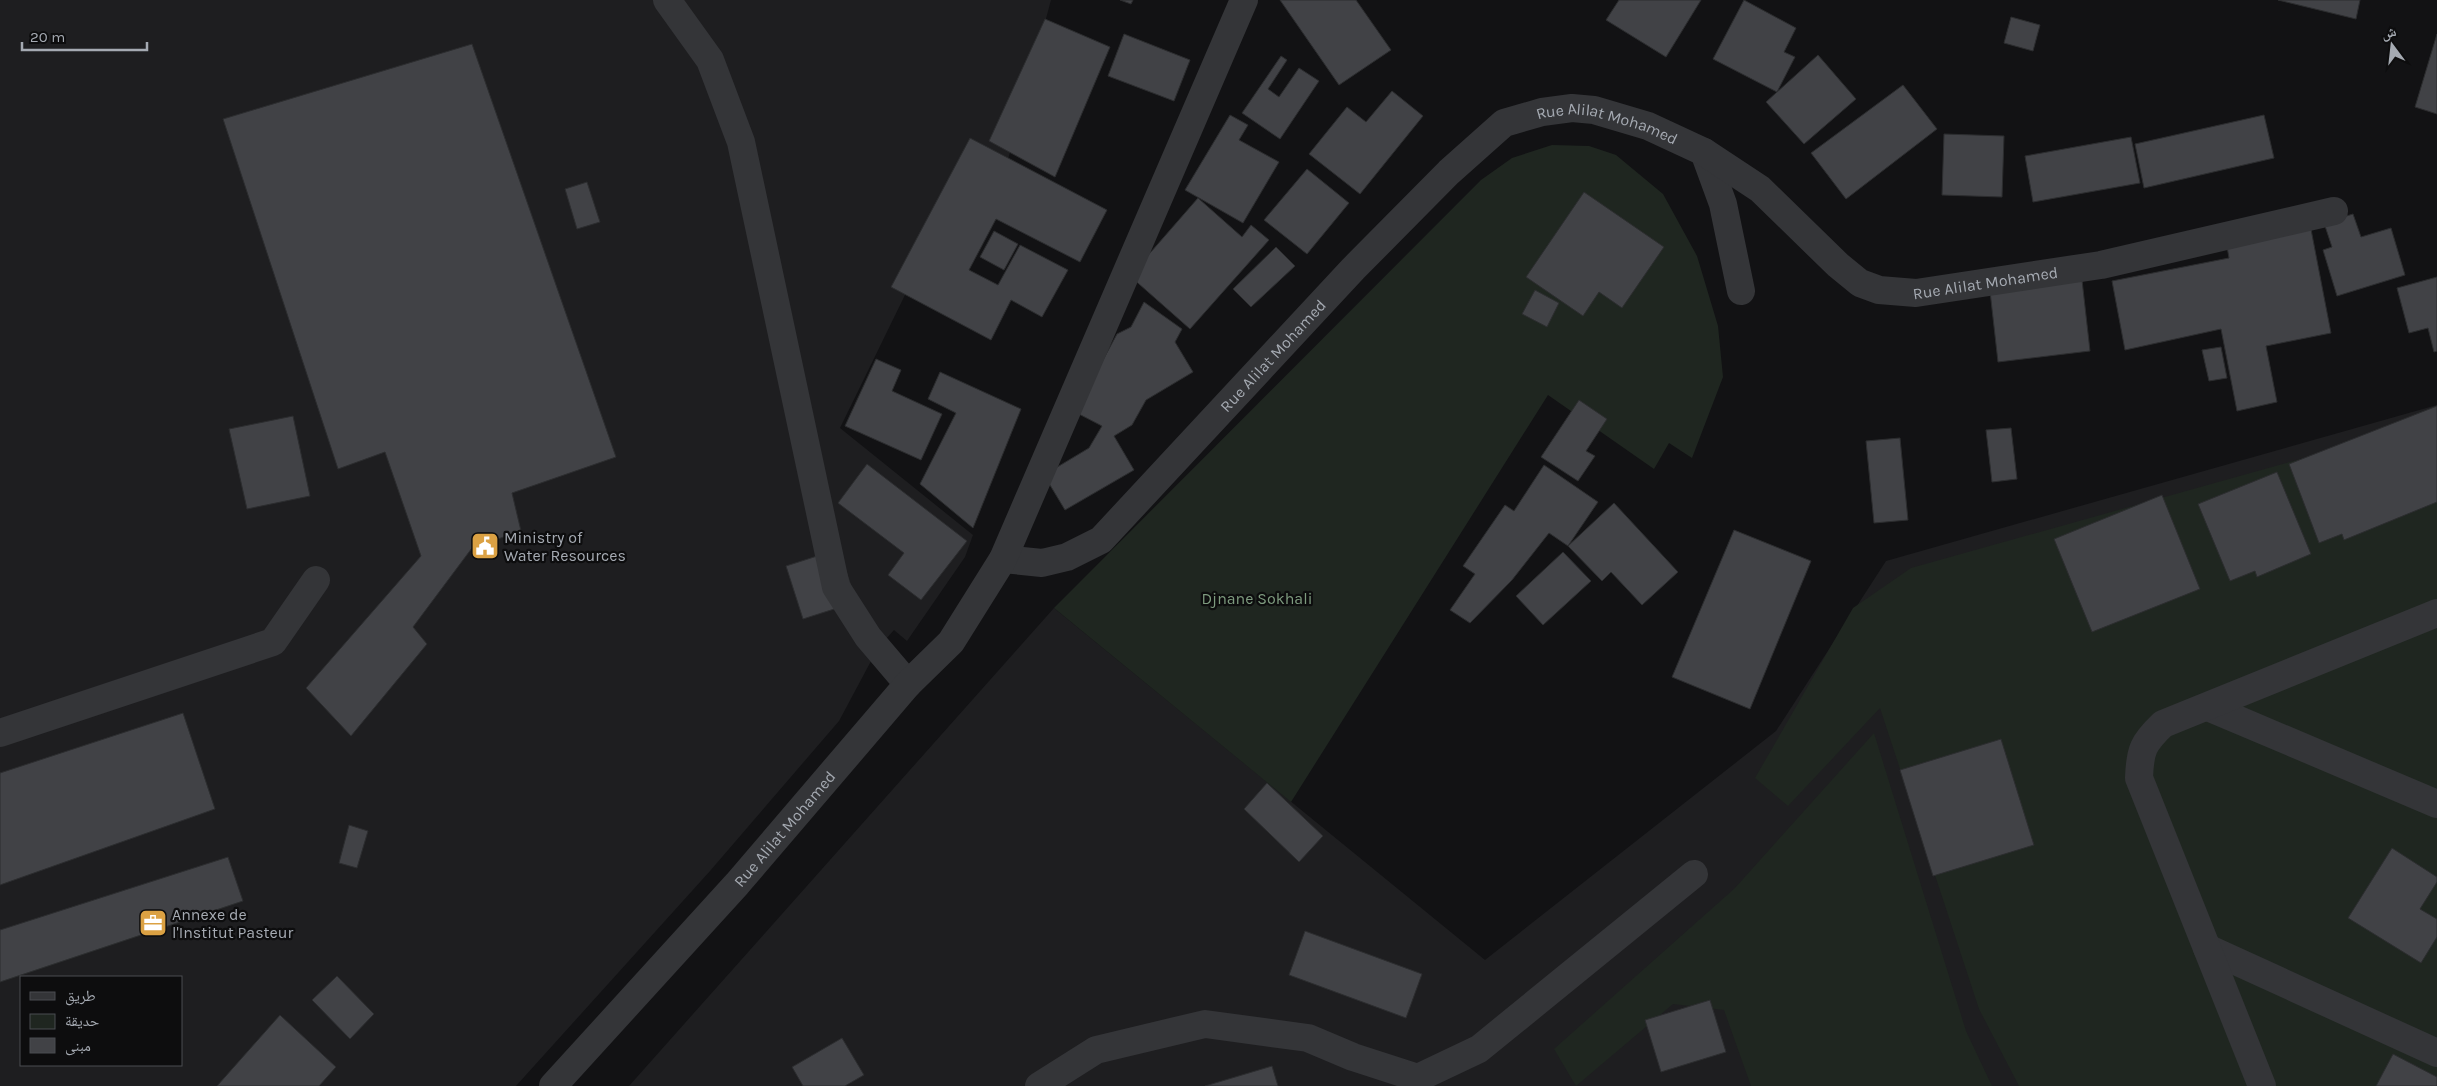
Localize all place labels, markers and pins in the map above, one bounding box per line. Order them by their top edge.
place label: Ministry of Water Resources [504,528,626,565]
public building icon: Ministry of Water Resources [470,531,500,561]
place label: Annexe de l'Institut Pasteur [172,905,293,942]
office icon: Annexe de l'Institut Pasteur [138,908,168,938]

